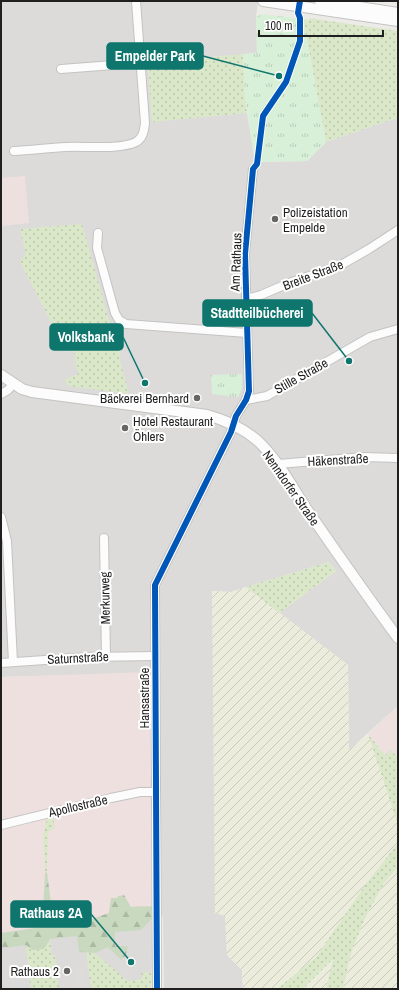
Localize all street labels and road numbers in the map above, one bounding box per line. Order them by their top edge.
street label: Am Rathaus [226,232,246,293]
street label: Breite Straße [280,256,346,294]
street label: Stille Straße [271,354,331,398]
street label: Nenndorfer Straße [259,447,323,529]
street label: Häkenstraße [307,450,369,470]
street label: Merkurweg [96,571,114,625]
street label: Saturnstraße [47,648,109,668]
street label: Hansastraße [136,667,153,729]
street label: Apollostraße [46,791,109,821]

